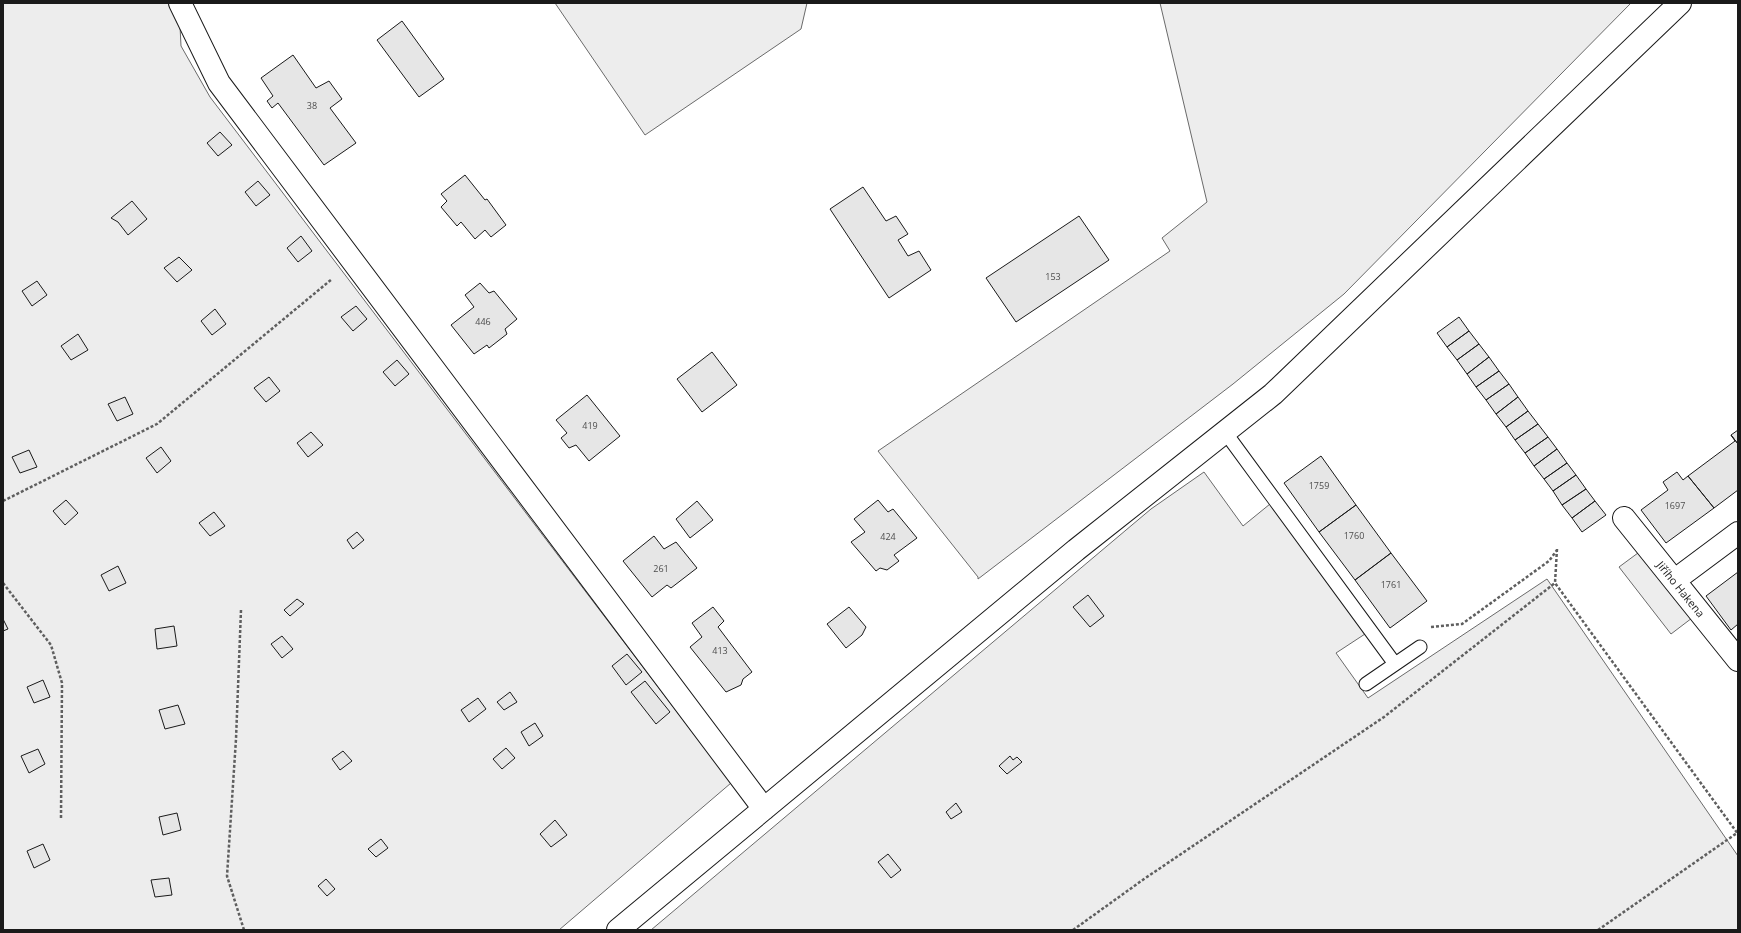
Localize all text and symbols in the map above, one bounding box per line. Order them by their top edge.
house number: 38 [307,99,317,112]
house number: 153 [1045,270,1061,283]
house number: 446 [475,315,491,328]
house number: 419 [582,419,598,432]
house number: 1759 [1309,479,1329,492]
house number: 1697 [1665,499,1685,512]
house number: 1760 [1344,529,1364,542]
house number: 424 [880,530,896,543]
street label: Jiřího Hakena [1653,557,1708,620]
house number: 261 [653,562,669,575]
house number: 1761 [1381,578,1401,591]
house number: 413 [712,644,728,657]

